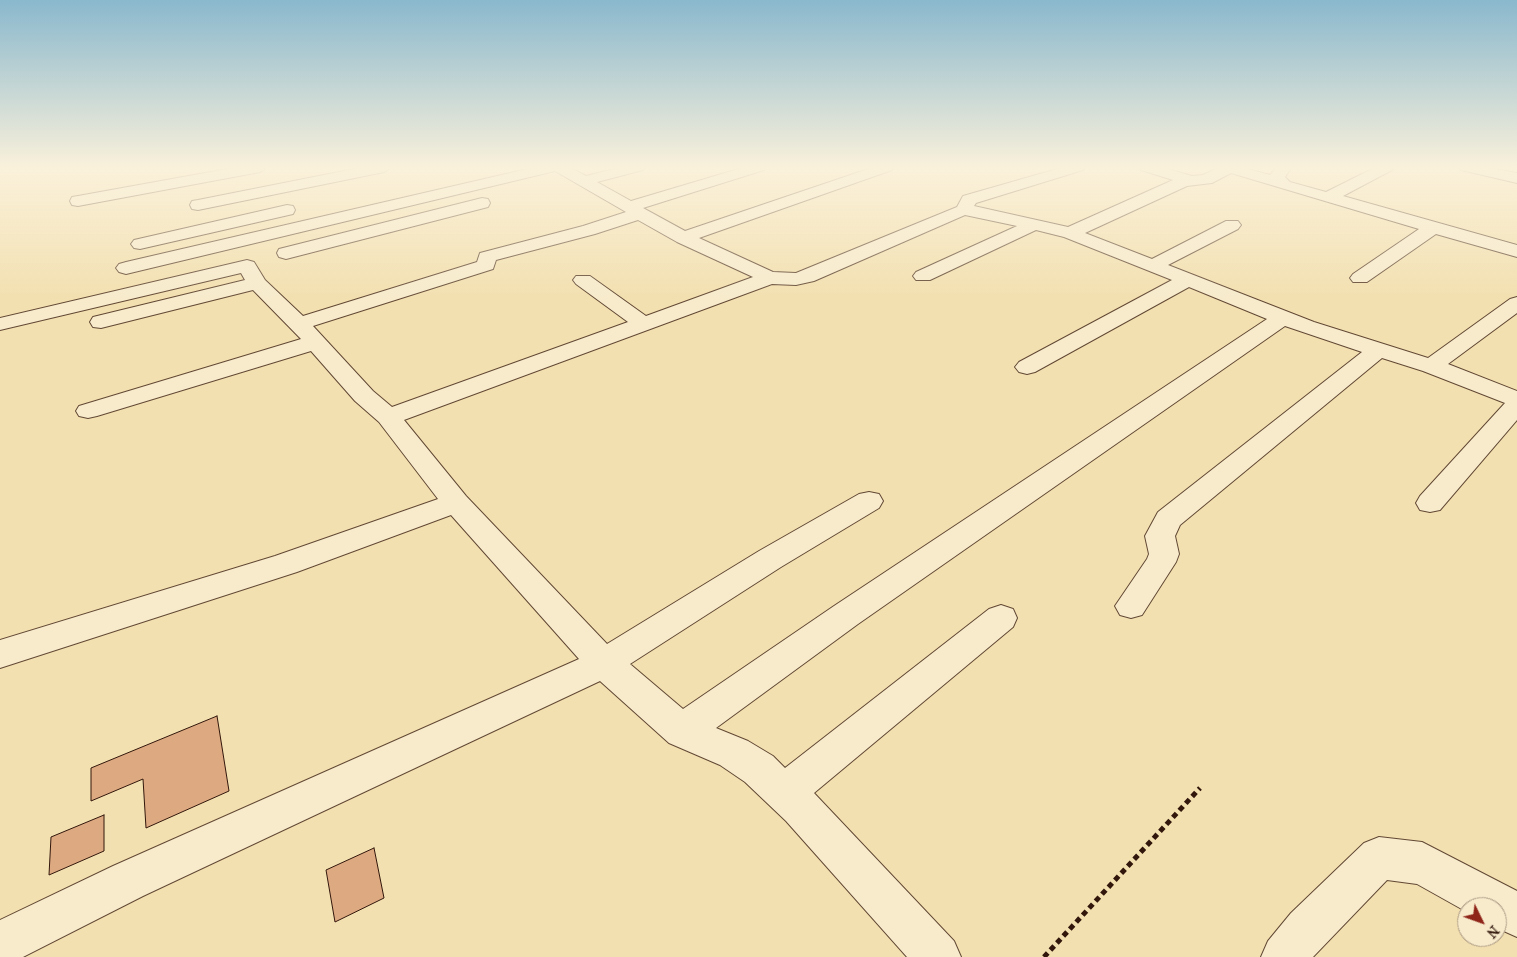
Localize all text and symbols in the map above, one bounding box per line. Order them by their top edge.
north arrow [1457,897,1507,947]
text: N [1483,922,1503,941]

